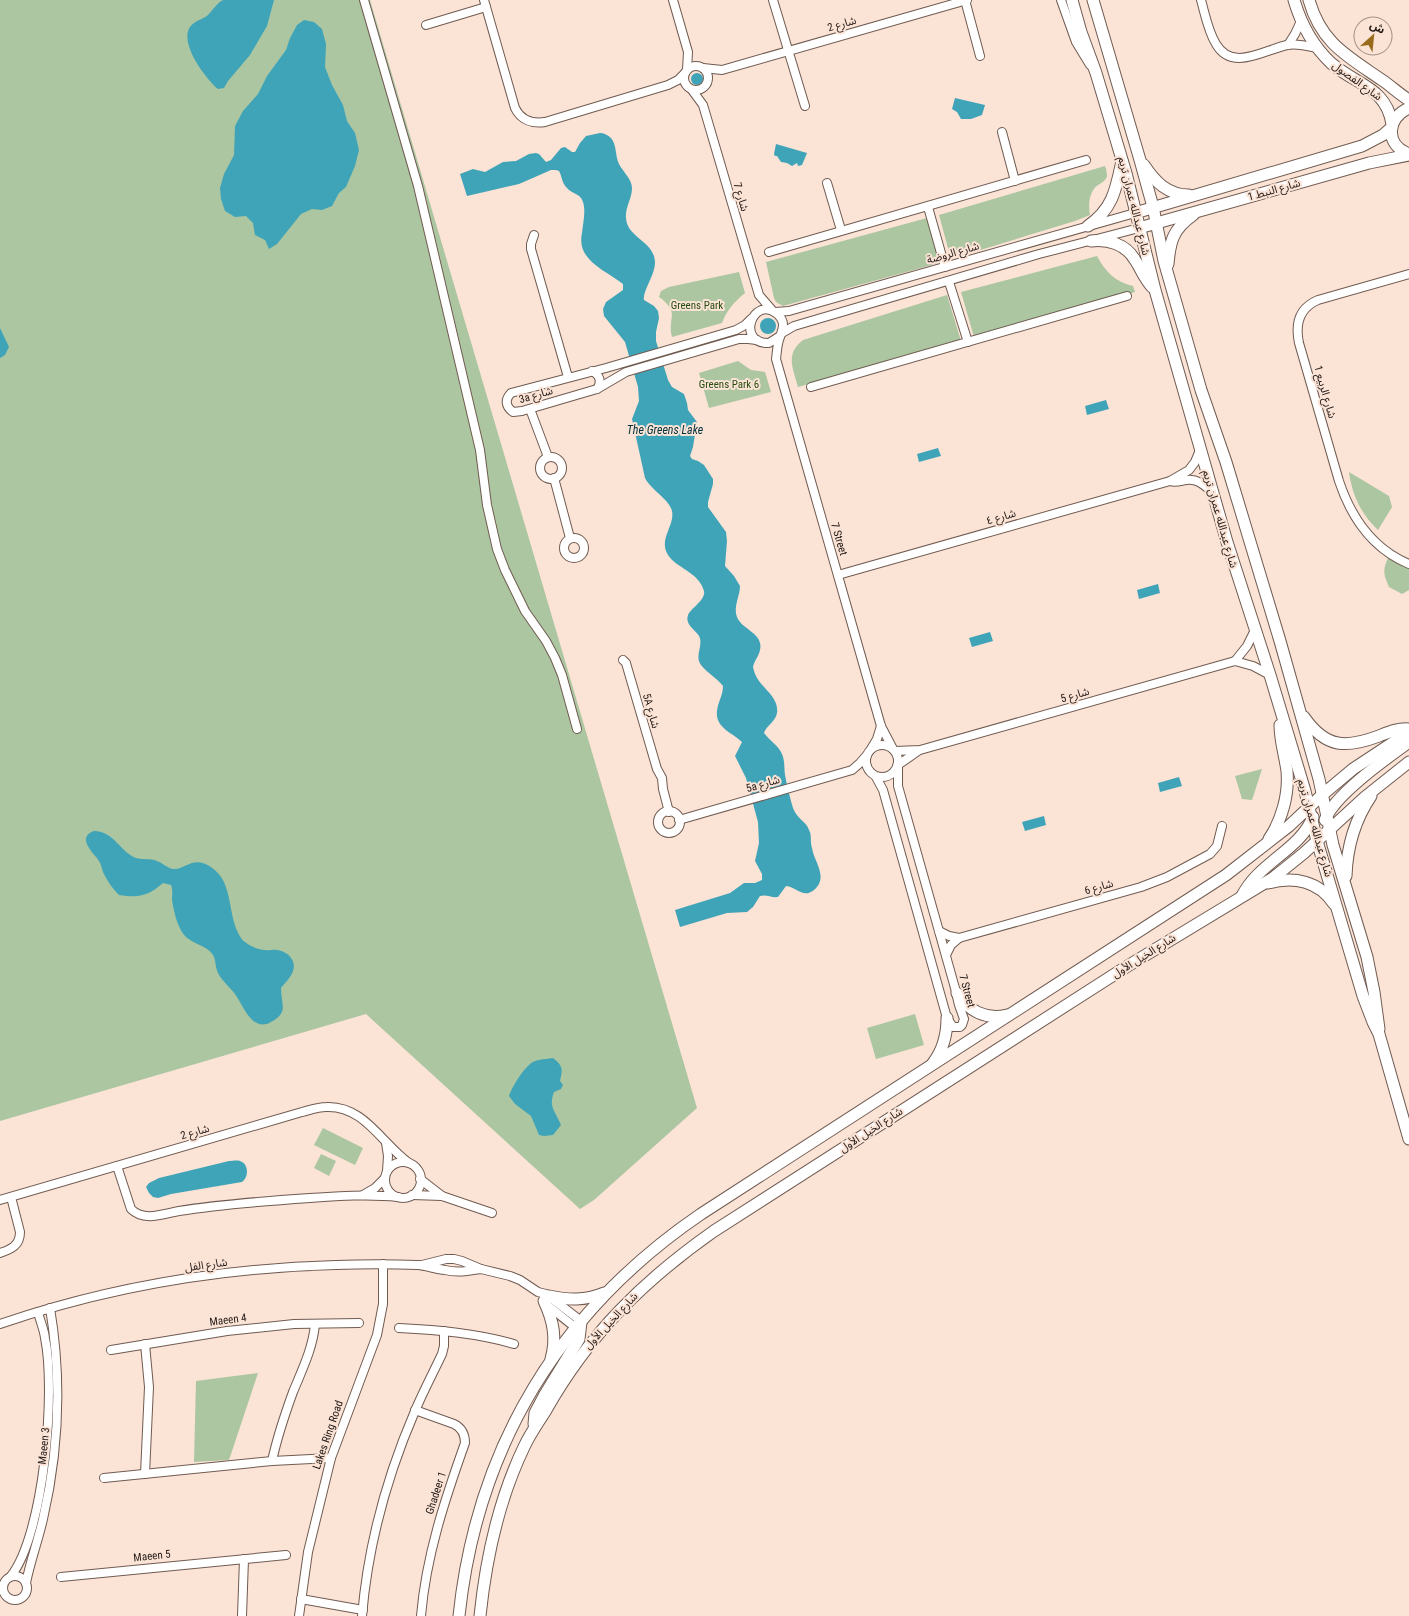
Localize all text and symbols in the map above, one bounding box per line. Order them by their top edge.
street label: شارع 2 [826,14,859,35]
north arrow [1353,16,1393,56]
text: ش [1368,18,1387,37]
street label: شارع الفصول [1329,59,1385,104]
street label: شارع عبدالله عمران تريم [1114,155,1153,258]
street label: شارع النبط 1 [1246,176,1302,205]
street label: شارع 7 [730,181,751,214]
street label: شارع الروضة [925,239,981,268]
park label: Greens Park [671,299,723,312]
street label: شارع الربيع 1 [1310,364,1339,421]
park label: Greens Park 6 [699,378,759,391]
street label: 3a شارع [518,384,555,407]
water label: The Greens Lake [627,423,704,437]
street label: شارع عبدالله عمران تريم [1198,469,1240,570]
street label: شارع ٤ [985,506,1018,528]
street label: 7 Street [828,521,850,557]
street label: شارع 5 [1059,685,1092,706]
street label: 5A شارع [639,692,662,731]
street label: 5a شارع [745,773,782,796]
street label: شارع عبدالله عمران تريم [1293,778,1335,879]
street label: شارع 6 [1083,877,1116,898]
street label: شارع الخيل الأول [1110,931,1179,982]
street label: 7 Street [956,973,978,1009]
street label: شارع الخيل الأول [837,1105,906,1156]
street label: شارع 2 [179,1122,212,1143]
street label: شارع الفل [184,1256,229,1275]
street label: شارع الخيل الأول [581,1290,642,1353]
street label: Maeen 4 [209,1311,248,1329]
street label: Lakes Ring Road [310,1399,346,1471]
street label: Maeen 3 [36,1427,52,1465]
street label: Ghadeer 1 [423,1470,449,1516]
street label: Maeen 5 [133,1548,171,1564]

